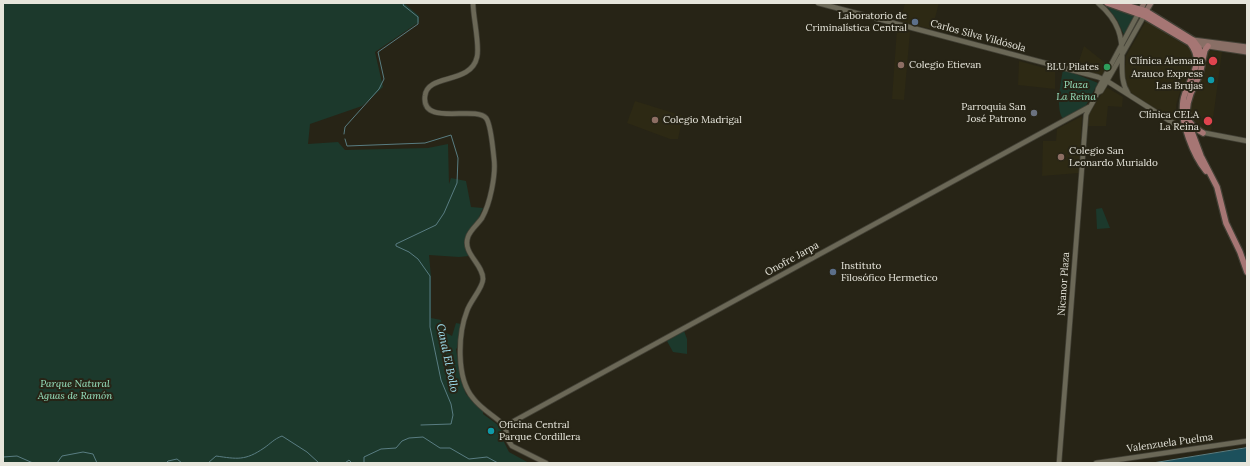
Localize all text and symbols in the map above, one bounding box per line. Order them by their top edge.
place label: Laboratorio de Criminalística Central [806,10,907,34]
marker: Laboratorio de Criminalística Central [910,17,920,27]
street label: Carlos Silva Vildósola [929,17,1027,55]
place label: Clínica Alemana [1130,55,1204,67]
marker: Clínica Alemana [1207,55,1219,67]
place label: Colegio Etievan [909,59,981,71]
marker: Colegio Etievan [896,60,906,70]
place label: BLU Pilates [1046,61,1099,73]
marker: BLU Pilates [1102,62,1112,72]
place label: Arauco Express Las Brujas [1131,68,1203,92]
marker: Arauco Express Las Brujas [1206,75,1216,85]
park label: Plaza La Reina [1056,79,1096,102]
place label: Parroquia San José Patrono [961,101,1026,124]
marker: Parroquia San José Patrono [1029,108,1039,118]
place label: Clínica CELA La Reina [1139,109,1199,132]
place label: Colegio Madrigal [663,114,742,126]
marker: Colegio Madrigal [650,115,660,125]
marker: Clínica CELA La Reina [1202,115,1214,127]
place label: Colegio San Leonardo Murialdo [1069,145,1158,168]
marker: Colegio San Leonardo Murialdo [1056,152,1066,162]
street label: Onofre Jarpa [763,239,821,279]
street label: Nicanor Plaza [1056,252,1072,316]
place label: Instituto Filosófico Hermetico [841,260,938,284]
marker: Instituto Filosófico Hermetico [828,267,838,277]
water label: Canal El Bollo [433,323,461,393]
park label: Parque Natural Aguas de Ramón [38,378,112,402]
place label: Oficina Central Parque Cordillera [499,419,580,442]
marker: Oficina Central Parque Cordillera [486,426,496,436]
street label: Valenzuela Puelma [1126,431,1214,455]

